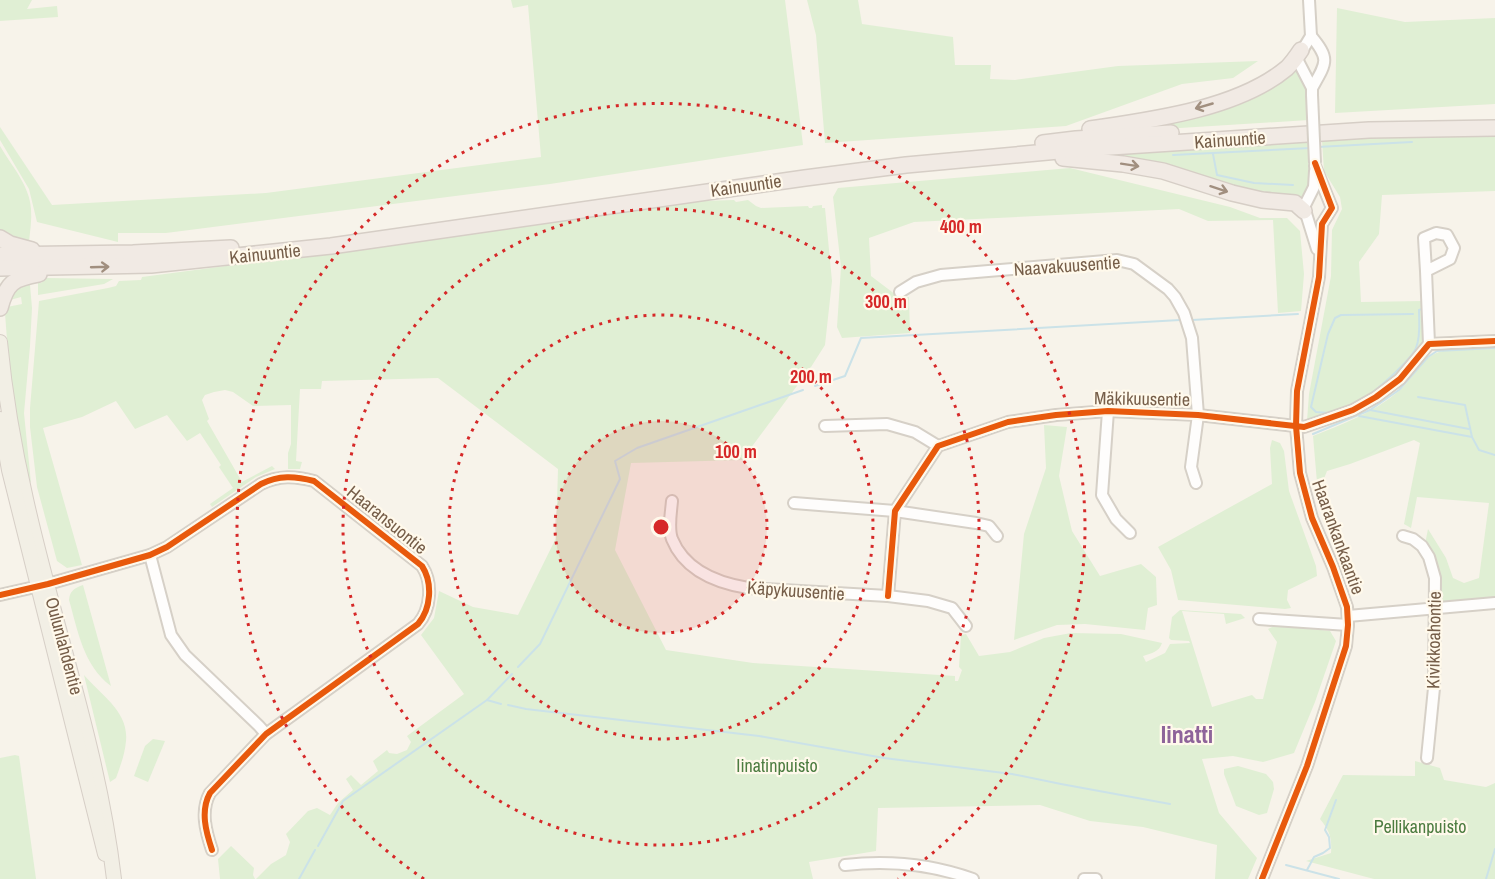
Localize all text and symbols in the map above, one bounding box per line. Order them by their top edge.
one-way arrow [1195,101,1214,112]
street label: Kainuuntie [1193,125,1266,154]
one-way arrow [1120,160,1140,171]
street label: Kainuuntie [709,168,783,203]
one-way arrow [1209,184,1228,195]
text: 400 m [940,214,982,239]
street label: Kainuuntie [228,237,302,270]
street label: Naavakuusentie [1013,249,1121,282]
one-way arrow [90,261,110,273]
text: 300 m [865,289,907,314]
text: 200 m [790,364,832,389]
street label: Mäkikuusentie [1094,385,1190,412]
text: 100 m [715,439,757,464]
street label: Haarankankaantie [1306,476,1371,598]
street label: Haaransuontie [342,479,433,560]
centre of rings [651,517,671,537]
street label: Käpykuusentie [746,575,846,606]
street label: Kivikkoahontie [1420,591,1447,689]
street label: Oulunlahdentie [39,594,90,697]
district label: Iinatti [1161,718,1213,750]
park label: Iinatinpuisto [736,753,818,778]
park label: Pellikanpuisto [1374,814,1466,839]

